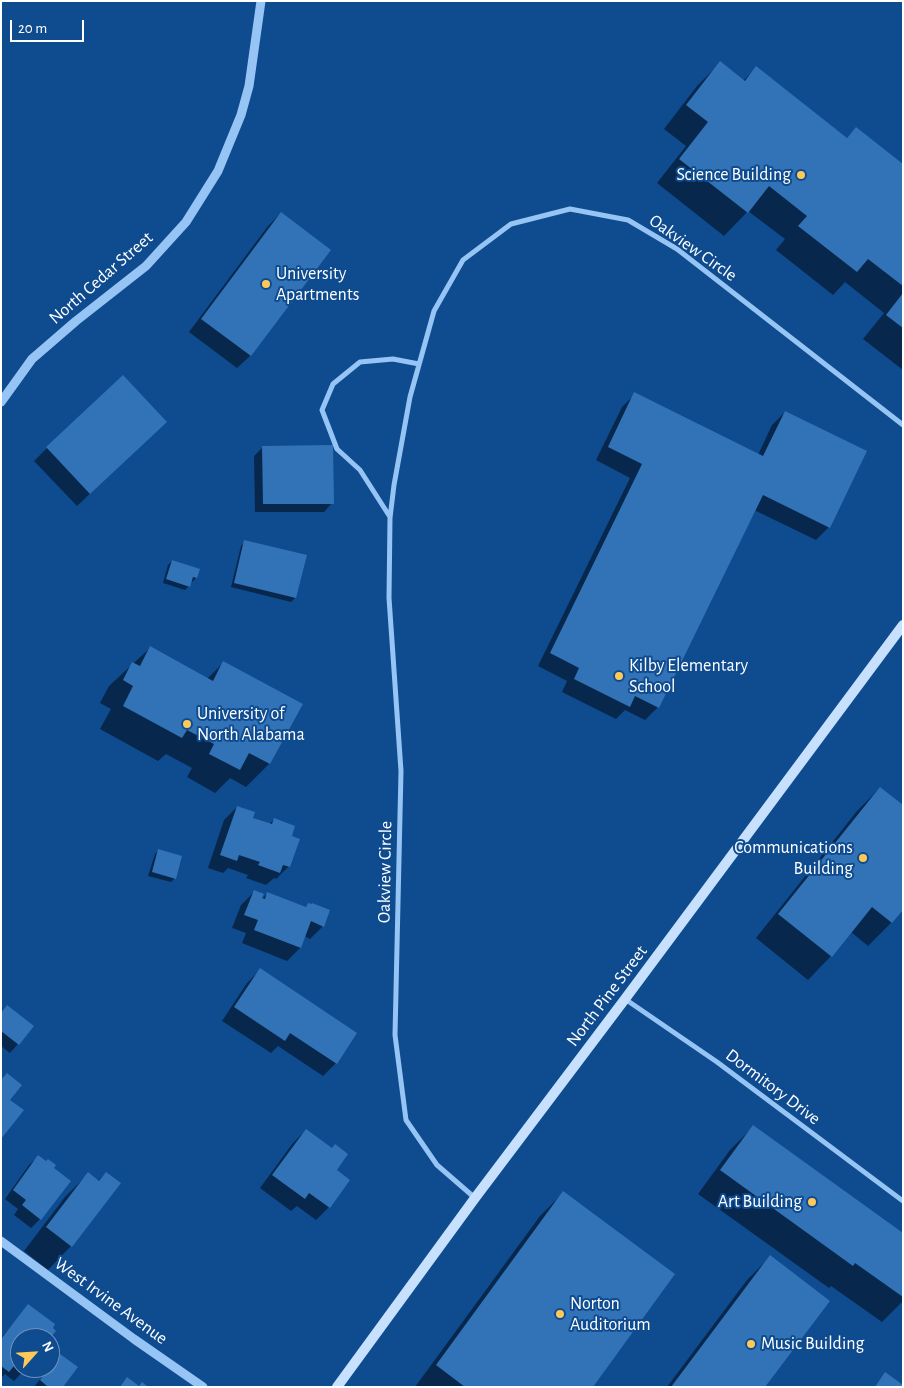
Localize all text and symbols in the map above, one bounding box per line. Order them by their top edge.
scale bar [12,10,86,42]
text: 20 m [18,21,47,36]
place label: Science Building [676,164,791,186]
marker: Science Building [795,169,807,181]
street label: Oakview Circle [645,210,741,286]
street label: North Cedar Street [45,227,157,329]
place label: University Apartments [276,263,359,306]
marker: University Apartments [260,278,272,290]
place label: Kilby Elementary School [629,655,748,698]
marker: Kilby Elementary School [613,670,625,682]
place label: University of North Alabama [197,703,305,746]
marker: University of North Alabama [181,718,193,730]
street label: Oakview Circle [373,821,397,923]
place label: Communications Building [734,837,853,880]
marker: Communications Building [857,852,869,864]
street label: North Pine Street [562,941,652,1051]
street label: Dormitory Drive [721,1044,825,1130]
place label: Art Building [718,1191,802,1213]
marker: Art Building [806,1196,818,1208]
street label: West Irvine Avenue [50,1253,172,1349]
place label: Norton Auditorium [570,1293,651,1336]
marker: Norton Auditorium [554,1308,566,1320]
north arrow [10,1328,60,1378]
place label: Music Building [761,1333,864,1355]
marker: Music Building [745,1338,757,1350]
text: N [39,1339,56,1354]

